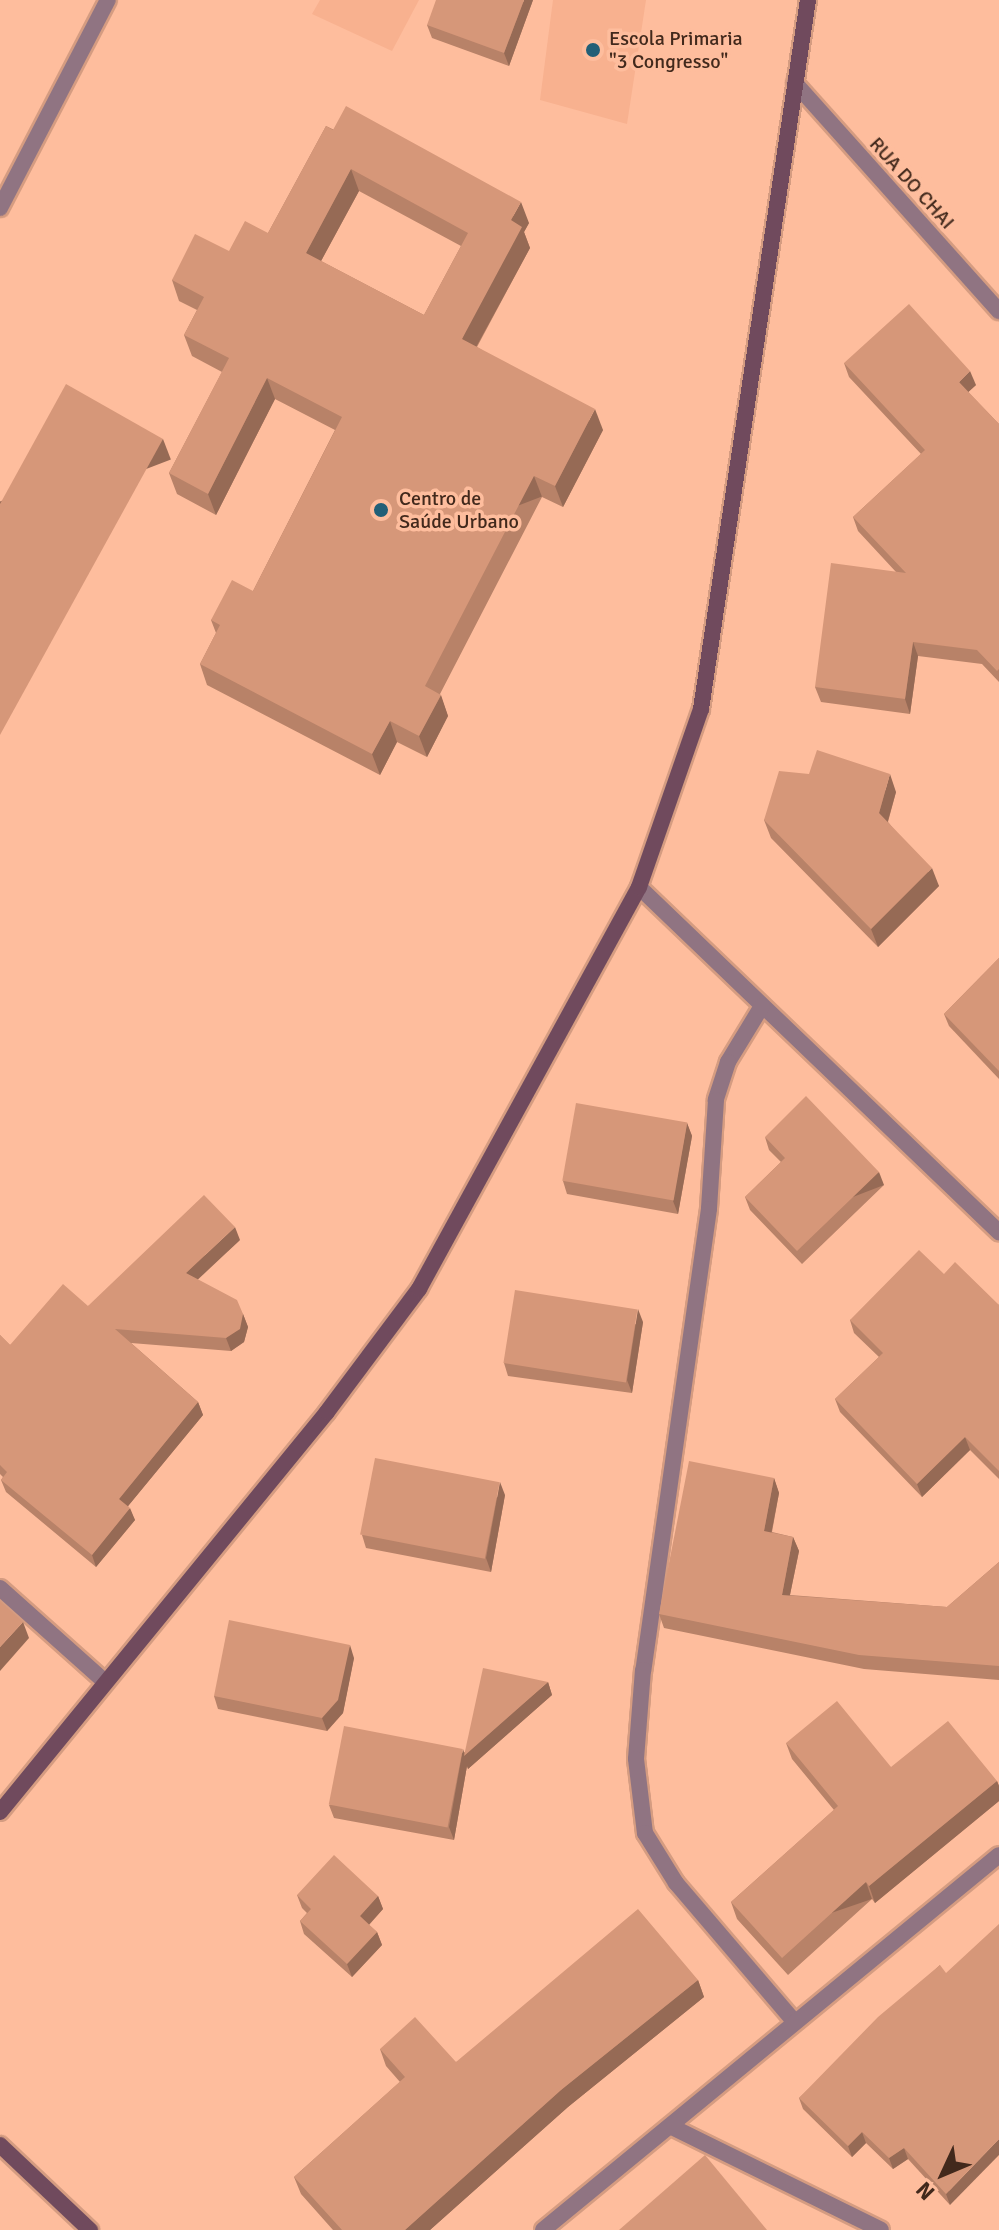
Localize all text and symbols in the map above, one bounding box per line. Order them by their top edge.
place label: Escola Primaria "3 Congresso" [609,26,743,73]
marker: Escola Primaria "3 Congresso" [584,41,602,59]
street label: RUA DO CHAI [864,132,960,234]
place label: Centro de Saúde Urbano [399,486,519,533]
marker: Centro de Saúde Urbano [370,499,392,521]
north arrow [903,2134,983,2214]
text: N [910,2176,940,2206]

